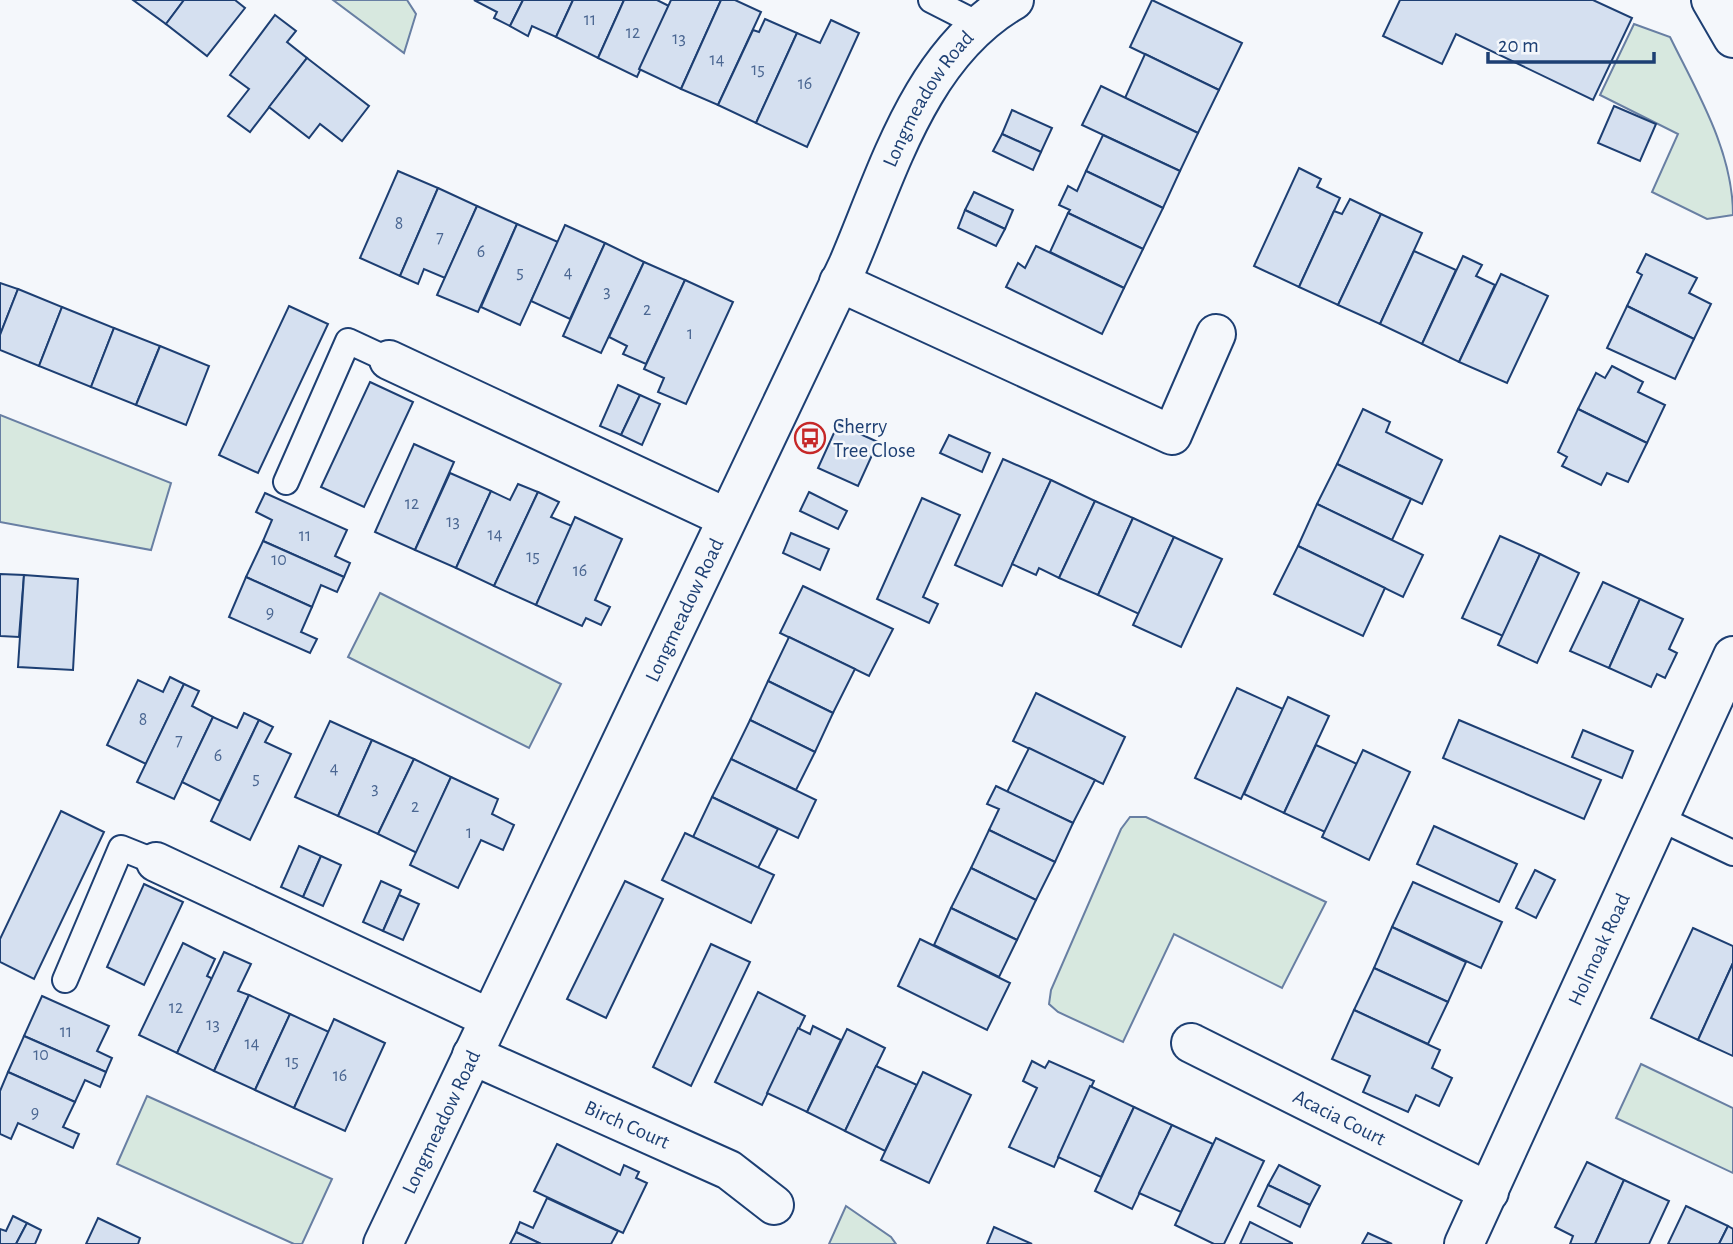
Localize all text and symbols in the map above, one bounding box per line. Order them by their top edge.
house number: 11 [584,11,596,29]
scale bar [1488,21,1654,65]
house number: 12 [626,24,640,42]
street label: Longmeadow Road [879,27,978,170]
house number: 13 [672,30,686,48]
text: 20 m [1498,35,1539,56]
house number: 14 [710,51,725,69]
house number: 15 [751,61,765,79]
house number: 16 [798,75,812,93]
house number: 8 [395,215,403,233]
house number: 7 [436,229,444,247]
house number: 6 [477,243,485,261]
house number: 5 [516,264,524,282]
house number: 4 [564,264,573,282]
house number: 3 [603,283,611,301]
house number: 2 [643,301,651,319]
house number: 1 [687,325,693,343]
place label: Cherry Tree Close [833,416,915,461]
bus stop icon: Cherry Tree Close [793,421,827,455]
house number: 12 [405,495,419,513]
house number: 13 [446,513,460,531]
house number: 14 [488,526,503,544]
house number: 11 [299,527,311,545]
street label: Longmeadow Road [642,535,728,685]
house number: 15 [526,548,540,566]
house number: 10 [271,551,287,569]
house number: 16 [573,562,587,580]
house number: 9 [266,604,274,622]
house number: 8 [139,711,147,729]
house number: 7 [175,732,183,750]
house number: 6 [214,747,222,765]
house number: 4 [330,760,339,778]
house number: 5 [252,770,260,788]
house number: 3 [371,780,379,798]
house number: 2 [411,798,419,816]
house number: 1 [466,824,472,842]
street label: Holmoak Road [1565,890,1634,1009]
house number: 12 [169,999,183,1017]
house number: 13 [206,1016,220,1034]
house number: 11 [60,1023,72,1041]
house number: 14 [245,1035,260,1053]
house number: 10 [33,1046,49,1064]
street label: Longmeadow Road [398,1047,484,1197]
house number: 15 [285,1053,299,1071]
house number: 16 [333,1067,347,1085]
street label: Acacia Court [1290,1086,1389,1150]
street label: Birch Court [581,1097,673,1153]
house number: 9 [31,1104,39,1122]

